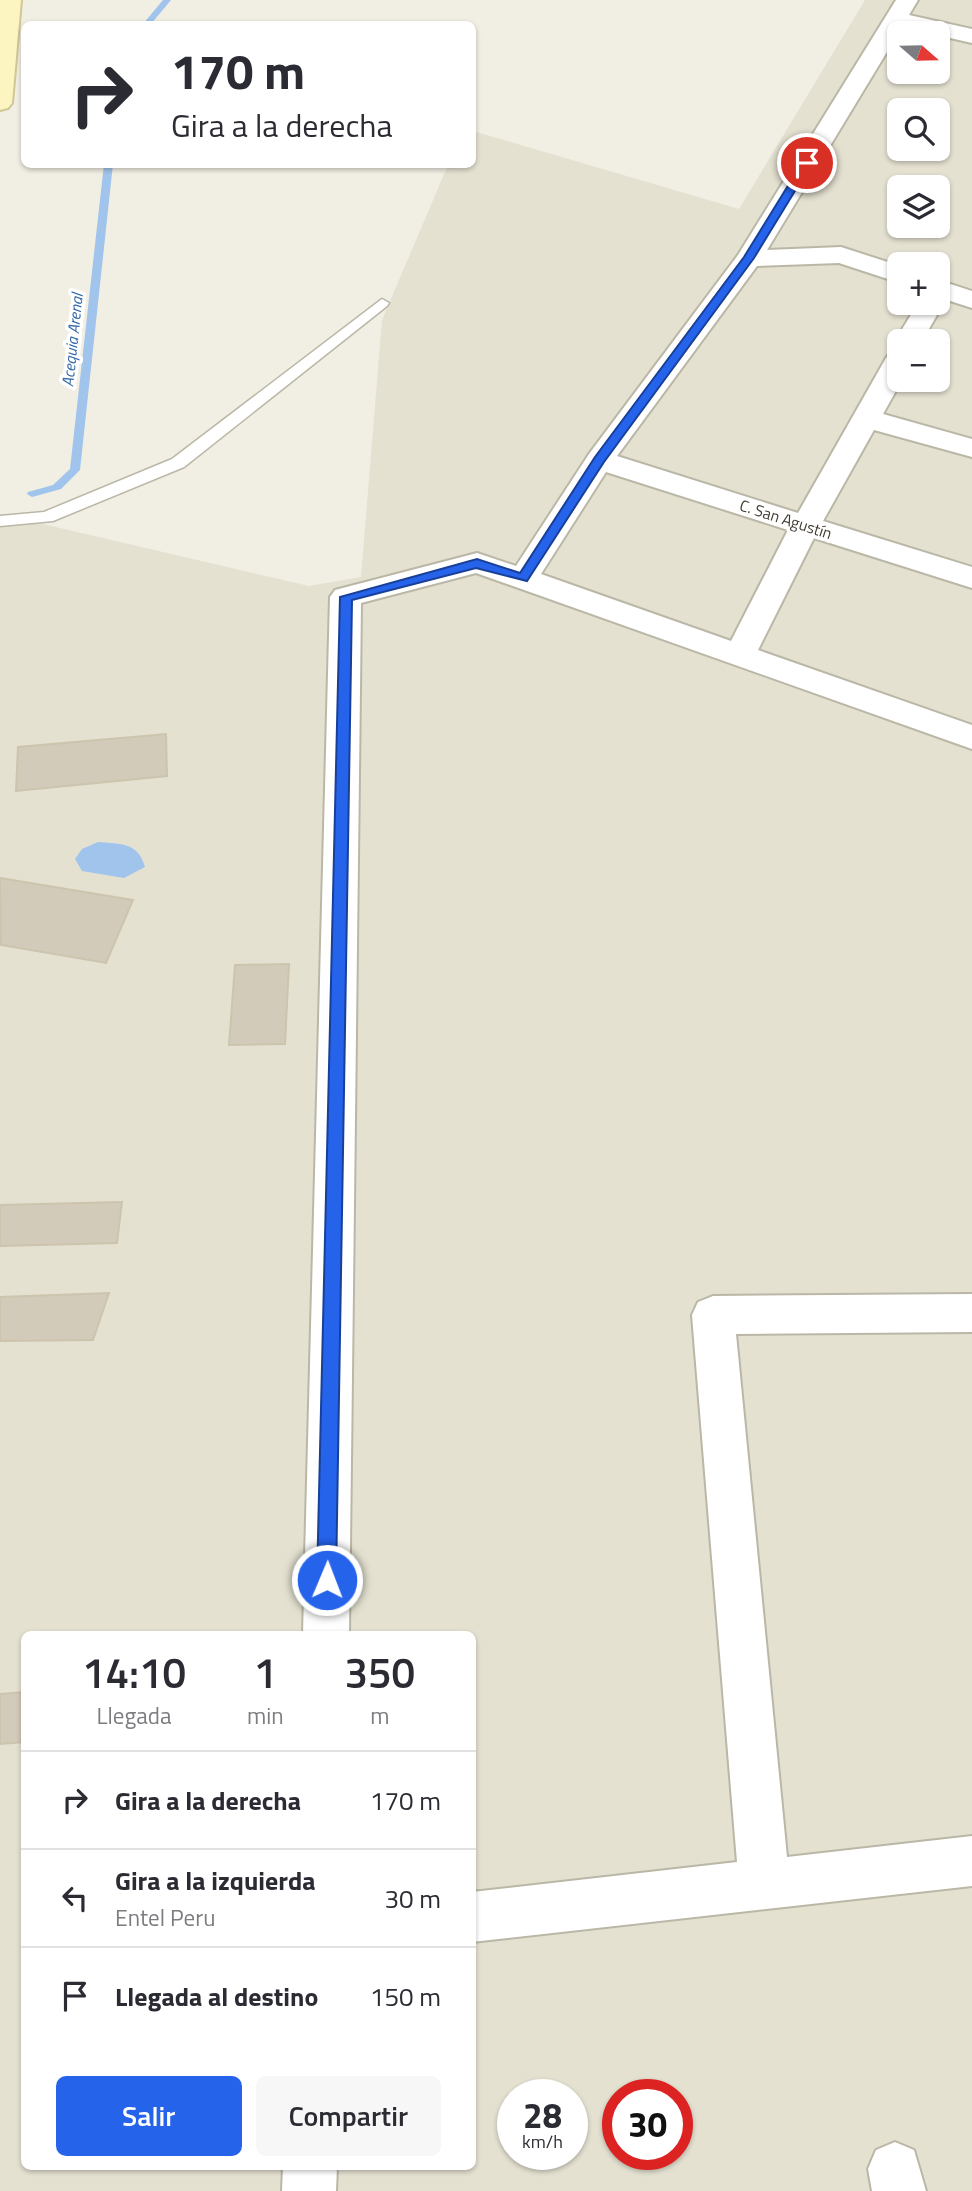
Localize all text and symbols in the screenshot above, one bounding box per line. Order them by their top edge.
north arrow [887,21,950,84]
map controls [887,21,950,392]
text: 170 m [171,33,305,108]
icon: right [56,49,147,140]
button: search [887,98,950,161]
text: Gira a la derecha [171,101,393,149]
pin [777,133,837,193]
icon: arrive [788,144,826,182]
button: layers [887,175,950,238]
button: + [887,252,950,315]
water label: Acequia Arenal [55,291,89,388]
button: − [887,329,950,392]
street label: C. San Agustín [737,493,835,545]
position arrow [290,1543,364,1617]
text: 14:10 [82,1640,186,1704]
text: 1 [254,1640,277,1704]
text: 350 [345,1640,415,1704]
text: Llegada [96,1698,171,1733]
text: min [247,1698,284,1733]
text: m [370,1698,389,1733]
icon: right [56,1781,94,1819]
text: Gira a la derecha [115,1781,301,1820]
text: 170 m [370,1781,441,1820]
text: Gira a la izquierda [115,1861,316,1900]
icon: left [56,1879,94,1917]
text: 30 m [384,1879,441,1918]
text: Entel Peru [115,1900,215,1935]
icon: arrive [56,1977,94,2015]
text: Llegada al destino [115,1977,318,2016]
text: 150 m [370,1977,441,2016]
button: Salir [56,2076,242,2156]
button: Compartir [256,2076,441,2156]
speed limit sign: 30 [602,2079,693,2170]
text: 28 [523,2088,562,2142]
text: km/h [522,2128,563,2155]

